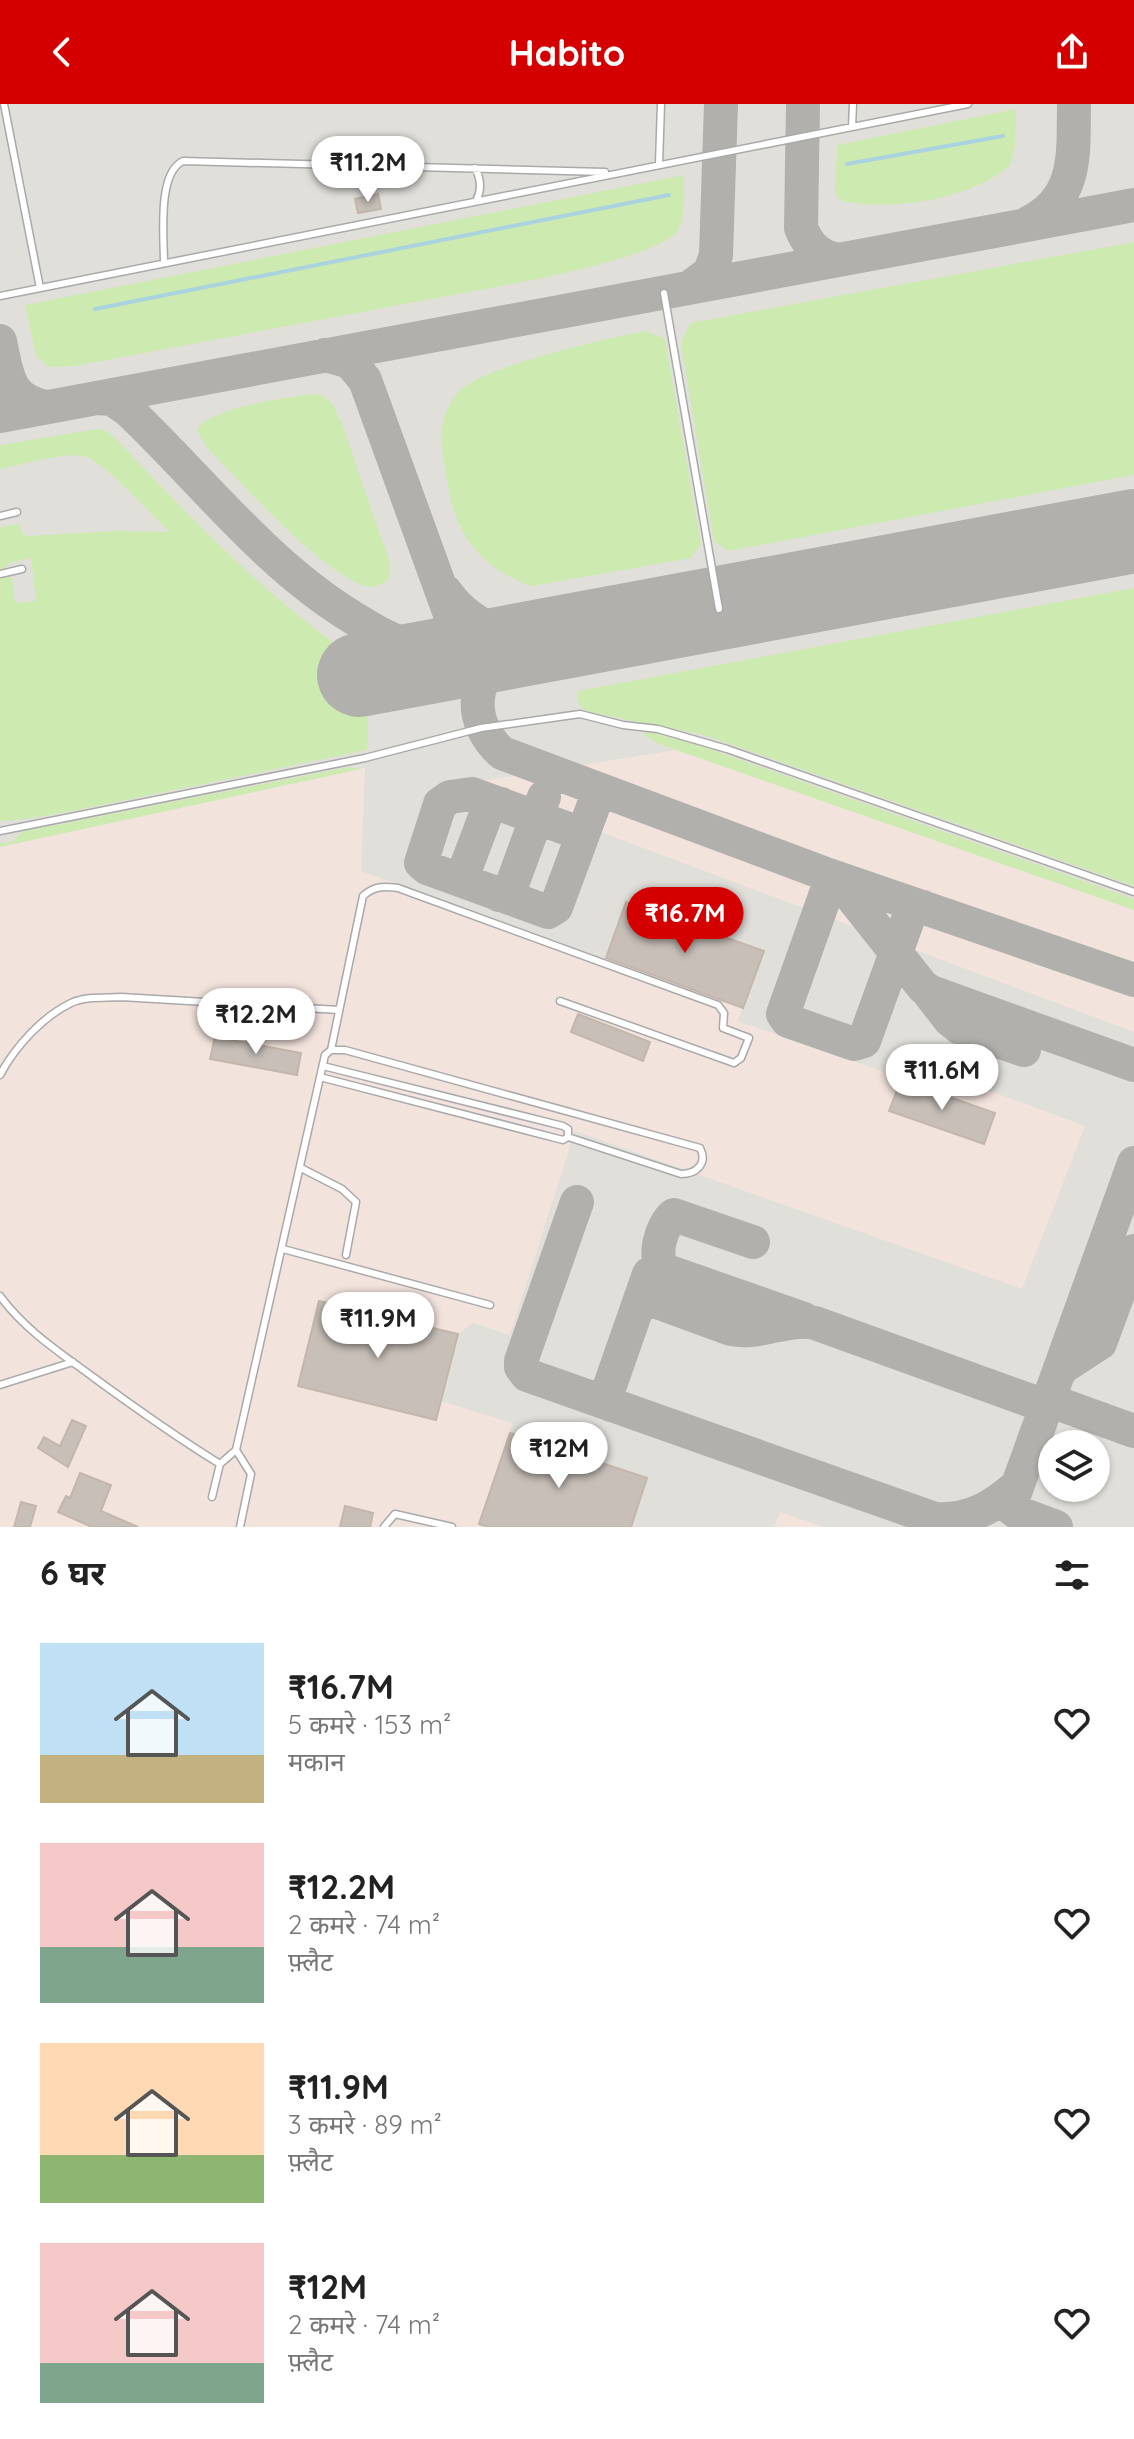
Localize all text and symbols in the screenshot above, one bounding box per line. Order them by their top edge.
icon: back [40,30,84,74]
text: Habito [509,30,625,75]
icon: share [1050,30,1094,74]
pin: ₹11.2M [303,136,433,204]
text: ₹11.2M [329,145,407,178]
pin: ₹16.7M [620,887,750,955]
text: ₹16.7M [645,896,725,929]
pin: ₹12.2M [191,988,321,1056]
text: ₹12.2M [215,997,297,1030]
pin: ₹11.6M [877,1044,1007,1112]
text: ₹11.6M [904,1053,980,1086]
pin: ₹11.9M [313,1292,443,1360]
text: ₹11.9M [339,1301,417,1334]
pin: ₹12M [512,1422,606,1490]
map controls [1038,1430,1110,1502]
button: layers [1038,1430,1110,1502]
text: ₹12M [529,1431,589,1464]
text: 6 घर [40,1551,105,1594]
icon: filters [1050,1553,1094,1597]
text: ₹16.7M [288,1665,394,1708]
icon: home [104,1675,200,1771]
icon: heart [1050,1701,1094,1745]
text: 5 कमरे · 153 m² [288,1708,451,1741]
text: मकान [288,1745,345,1778]
text: ₹12.2M [288,1865,395,1908]
icon: home [104,1875,200,1971]
icon: heart [1050,1901,1094,1945]
text: 2 कमरे · 74 m² [288,1908,440,1941]
text: फ़्लैट [288,1945,333,1978]
text: ₹11.9M [288,2065,389,2108]
icon: home [104,2075,200,2171]
icon: heart [1050,2101,1094,2145]
text: 3 कमरे · 89 m² [288,2108,442,2141]
text: फ़्लैट [288,2145,333,2178]
text: ₹12M [288,2265,367,2308]
icon: home [104,2275,200,2371]
icon: heart [1050,2301,1094,2345]
text: 2 कमरे · 74 m² [288,2308,440,2341]
text: फ़्लैट [288,2345,333,2378]

